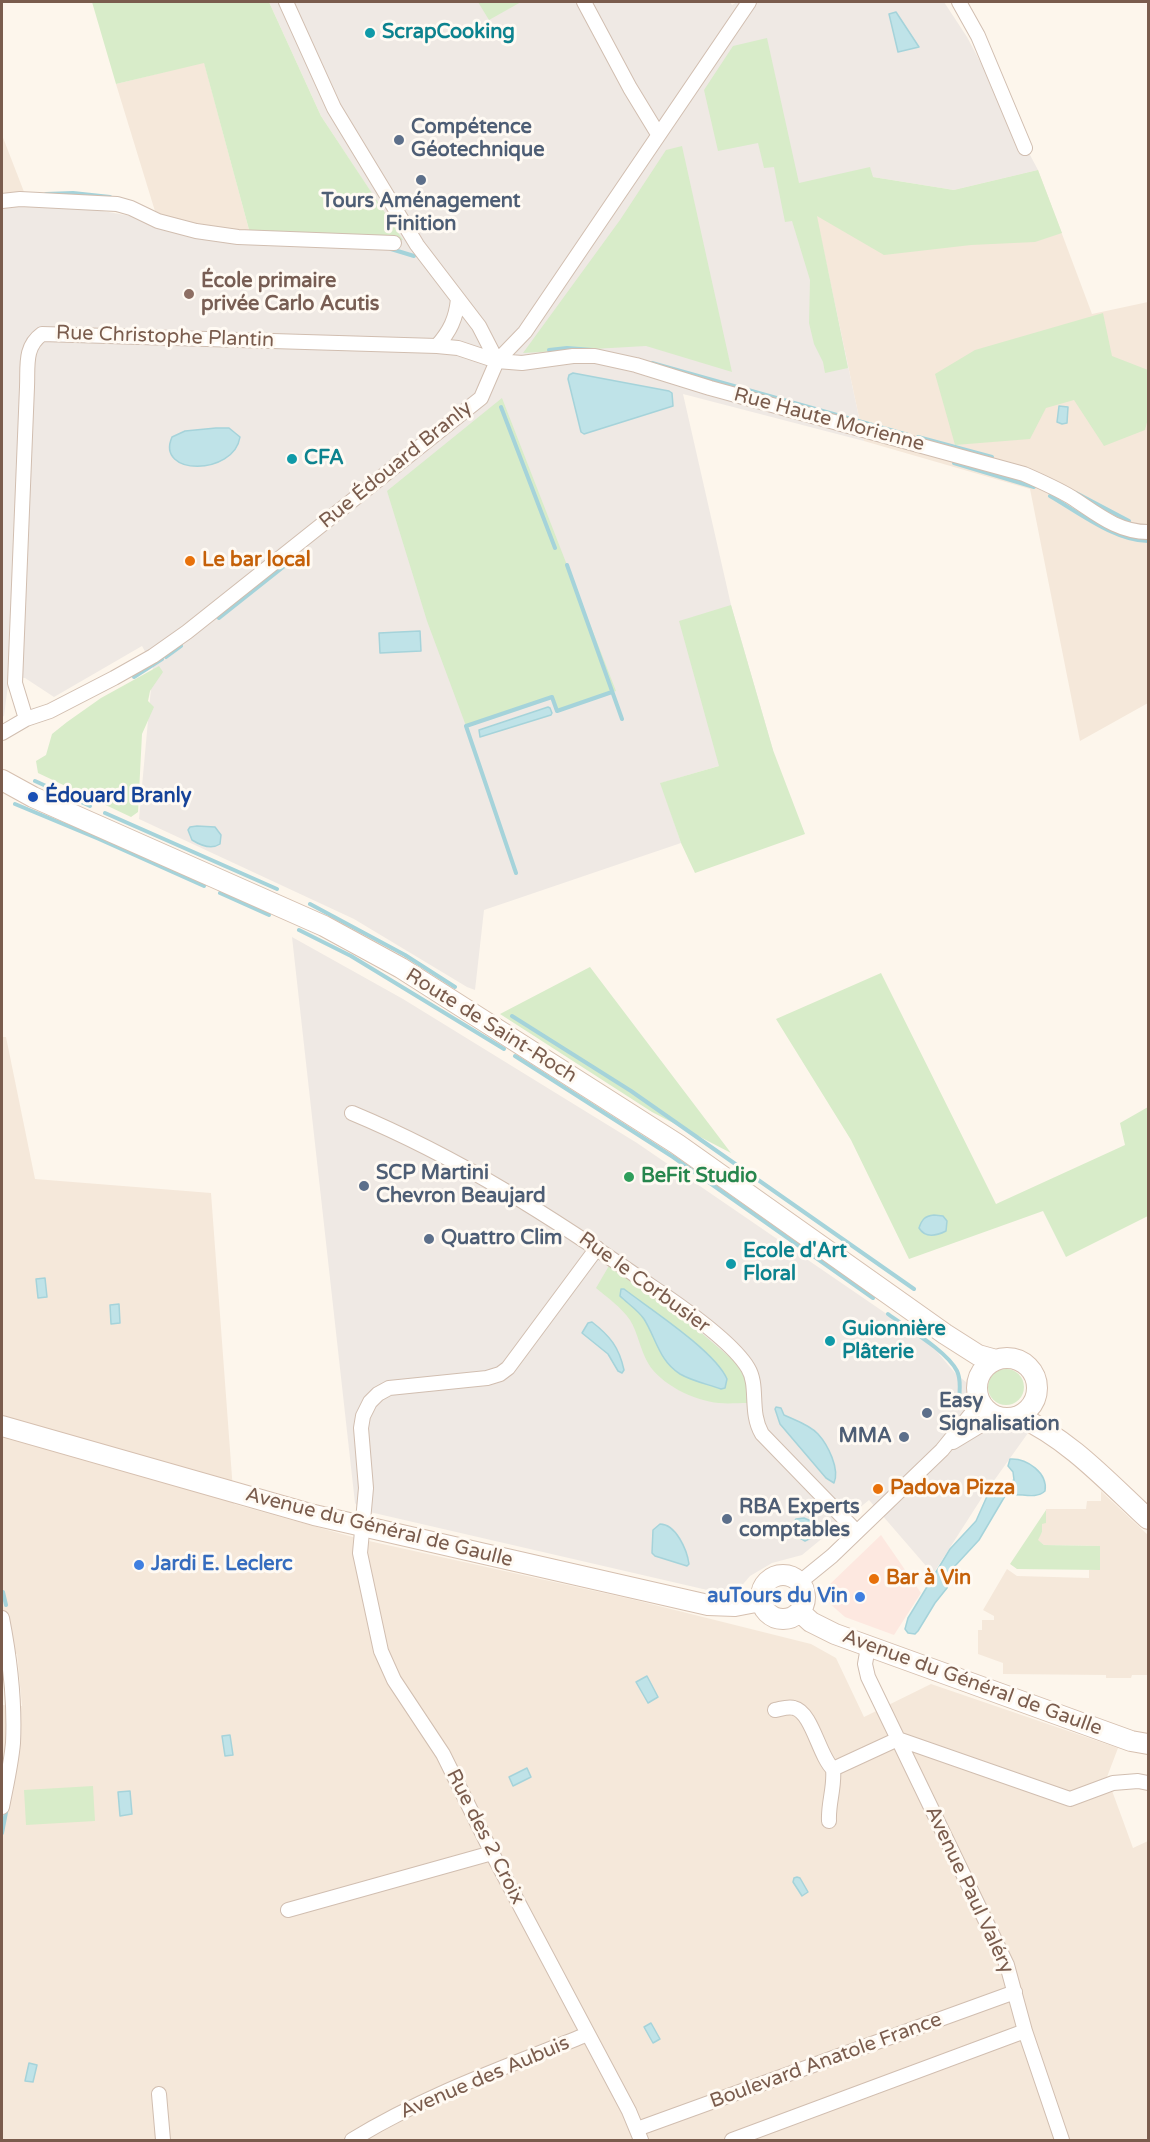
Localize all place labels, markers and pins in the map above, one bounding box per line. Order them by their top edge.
place label: ScrapCooking [382,21,515,45]
marker: ScrapCooking [363,26,377,40]
place label: Compétence Géotechnique [411,116,544,163]
marker: Compétence Géotechnique [392,133,406,147]
marker: Tours Aménagement Finition [414,173,428,187]
place label: Tours Aménagement Finition [322,190,520,237]
place label: École primaire privée Carlo Acutis [201,270,379,317]
marker: École primaire privée Carlo Acutis [182,287,196,301]
place label: CFA [304,447,344,471]
marker: CFA [285,452,299,466]
place label: Le bar local [202,549,311,573]
marker: Le bar local [183,554,197,568]
place label: Édouard Branly [45,785,191,809]
marker: Édouard Branly [26,790,40,804]
place label: SCP Martini Chevron Beaujard [376,1162,546,1209]
place label: BeFit Studio [641,1165,757,1189]
marker: BeFit Studio [622,1170,636,1184]
marker: SCP Martini Chevron Beaujard [357,1179,371,1193]
place label: Quattro Clim [441,1227,562,1251]
marker: Quattro Clim [422,1232,436,1246]
place label: Ecole d'Art Floral [743,1240,847,1287]
marker: Ecole d'Art Floral [724,1257,738,1271]
place label: Guionnière Plâterie [842,1318,946,1365]
marker: Guionnière Plâterie [823,1334,837,1348]
place label: Easy Signalisation [939,1390,1060,1437]
marker: Easy Signalisation [920,1406,934,1420]
place label: MMA [838,1425,892,1449]
marker: MMA [897,1430,911,1444]
place label: Padova Pizza [890,1477,1015,1501]
marker: Padova Pizza [871,1482,885,1496]
place label: RBA Experts comptables [739,1496,860,1543]
marker: RBA Experts comptables [720,1512,734,1526]
place label: Jardi E. Leclerc [151,1553,293,1577]
marker: Jardi E. Leclerc [132,1558,146,1572]
place label: Bar à Vin [886,1567,971,1591]
marker: Bar à Vin [867,1572,881,1586]
place label: auTours du Vin [707,1585,848,1609]
marker: auTours du Vin [853,1590,867,1604]

